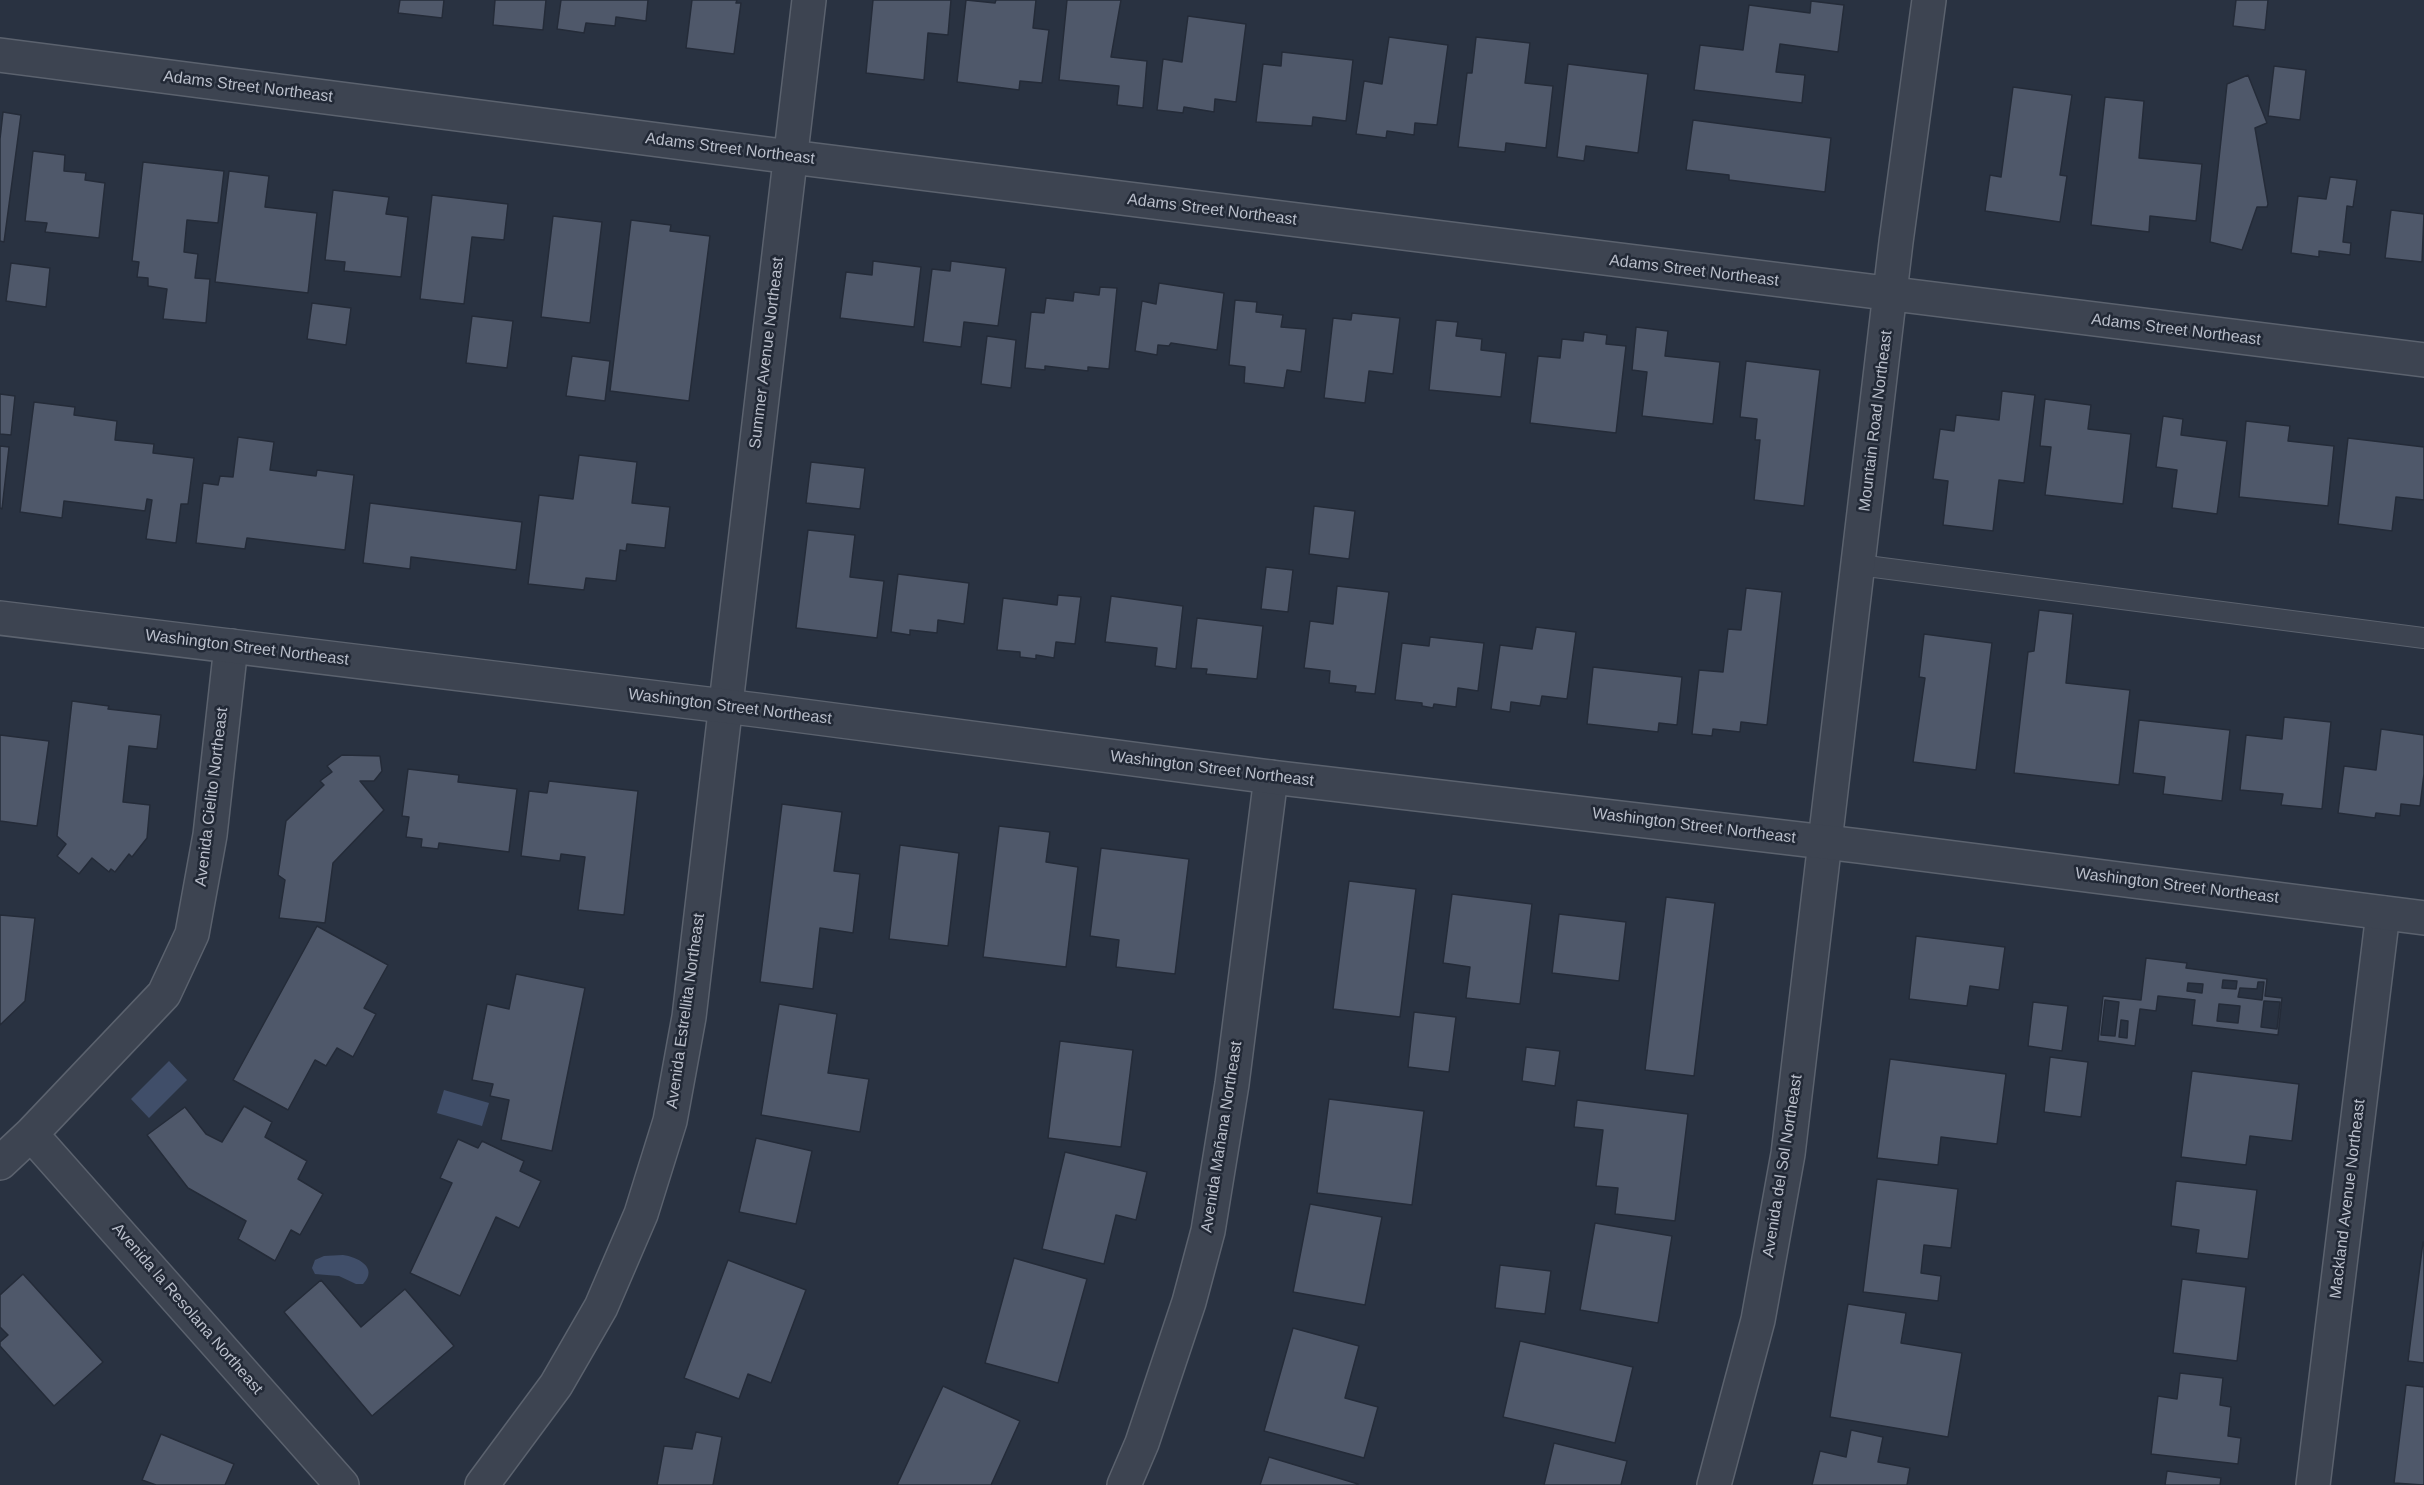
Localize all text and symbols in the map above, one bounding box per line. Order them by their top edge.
street label: Adams Street Northeast [162,67,334,107]
street label: Adams Street Northeast [644,129,816,169]
street label: Adams Street Northeast [1126,190,1298,230]
street label: Adams Street Northeast [1608,251,1780,291]
street label: Summer Avenue Northeast [746,256,788,450]
street label: Adams Street Northeast [2090,310,2262,350]
street label: Mountain Road Northeast [1855,329,1897,513]
street label: Washington Street Northeast [144,626,350,670]
street label: Washington Street Northeast [627,685,833,729]
street label: Avenida Cielito Northeast [191,706,233,888]
street label: Washington Street Northeast [1109,747,1315,791]
street label: Washington Street Northeast [1591,804,1797,848]
street label: Washington Street Northeast [2074,864,2280,908]
street label: Avenida Estrellita Northeast [663,912,709,1110]
street label: Avenida Mañana Northeast [1197,1040,1247,1234]
street label: Avenida del Sol Northeast [1759,1073,1807,1259]
street label: Mackland Avenue Northeast [2326,1098,2370,1300]
street label: Avenida la Resolana Northeast [107,1220,267,1398]

